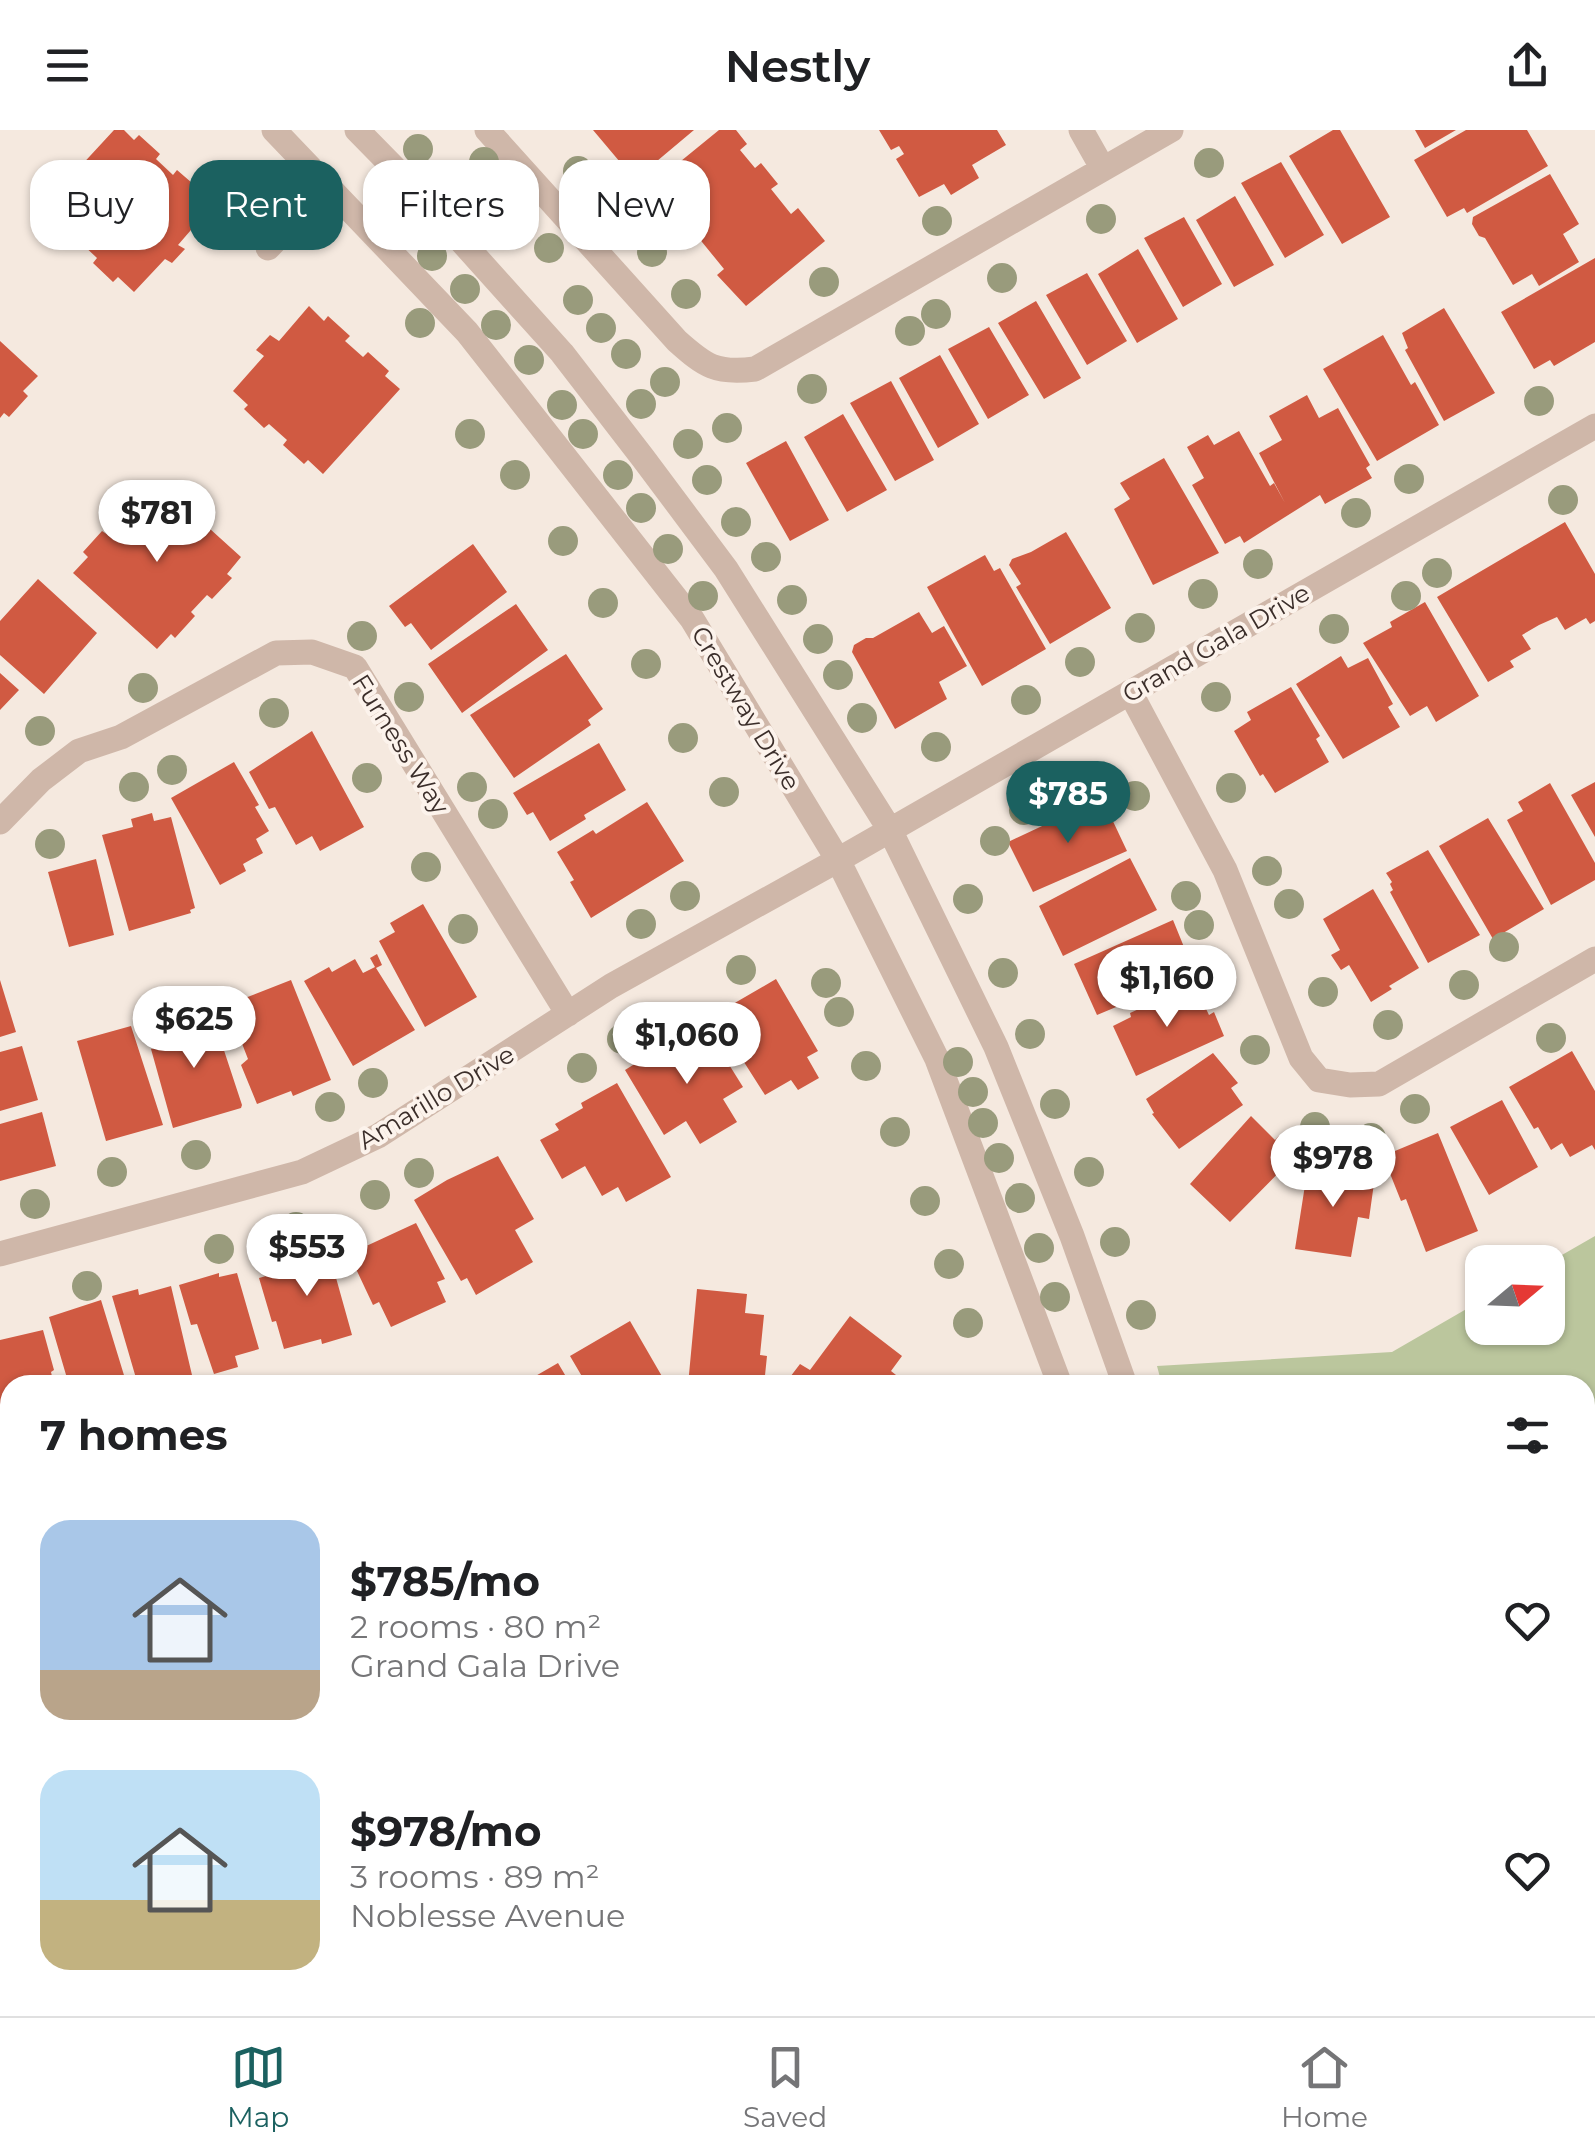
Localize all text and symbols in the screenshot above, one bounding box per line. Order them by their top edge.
icon: menu [40,38,95,93]
text: Nestly [725,38,870,93]
icon: share [1500,38,1555,93]
chip: Buy [30,160,169,250]
chip: Rent [189,160,343,250]
chip: Filters [363,160,539,250]
chip: New [559,160,710,250]
pin: $781 [98,480,216,565]
text: $781 [120,493,194,532]
street label: Grand Gala Drive [1117,577,1315,709]
street label: Crestway Drive [685,621,807,795]
street label: Furness Way [346,669,456,820]
pin: $785 [1009,761,1127,846]
text: $785 [1028,774,1108,813]
pin: $1,160 [1086,945,1248,1030]
text: $1,160 [1119,958,1215,997]
pin: $625 [135,986,253,1071]
text: $625 [155,999,233,1038]
pin: $1,060 [606,1002,768,1087]
text: $1,060 [635,1015,739,1054]
street label: Amarillo Drive [352,1039,520,1155]
pin: $978 [1274,1125,1392,1210]
text: $978 [1293,1138,1373,1177]
pin: $553 [248,1214,366,1299]
text: $553 [268,1227,346,1266]
north arrow [1465,1245,1565,1345]
map controls [1465,1245,1565,1345]
icon: filters [1500,1408,1555,1463]
text: 7 homes [40,1409,228,1461]
text: $785/mo [350,1555,540,1607]
icon: home [120,1560,240,1680]
icon: heart [1500,1593,1555,1648]
text: 2 rooms · 80 m² [350,1607,601,1646]
text: Grand Gala Drive [350,1646,620,1685]
text: $978/mo [350,1805,542,1857]
icon: home [120,1810,240,1930]
icon: heart [1500,1843,1555,1898]
text: 3 rooms · 89 m² [350,1857,599,1896]
text: Noblesse Avenue [350,1896,625,1935]
tab: Map [227,2040,289,2134]
tab: Saved [743,2040,827,2134]
tab: Home [1281,2040,1368,2134]

